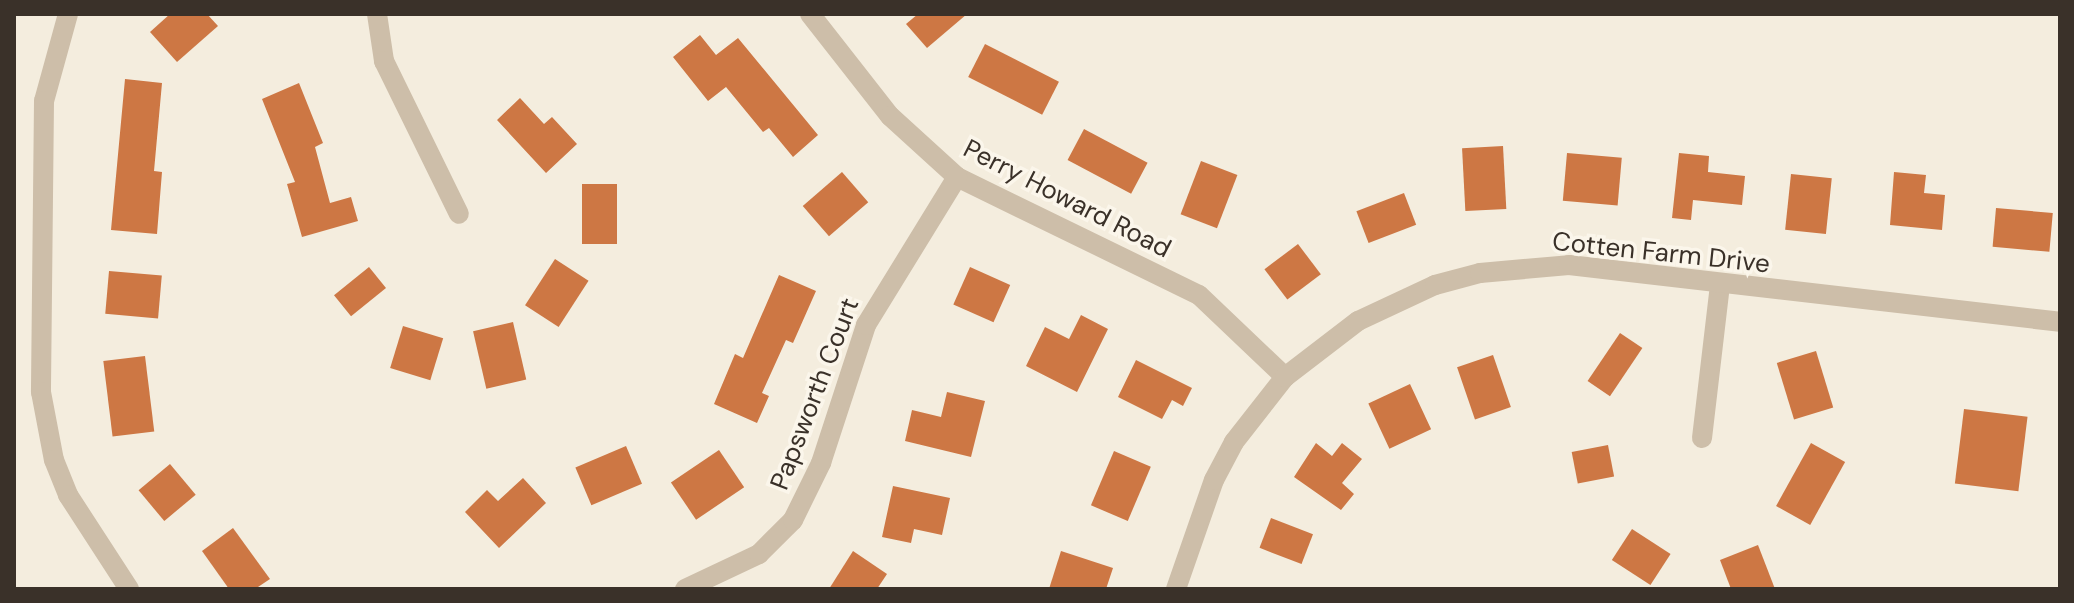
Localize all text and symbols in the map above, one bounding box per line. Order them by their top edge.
street label: Perry Howard Road [958,133,1176,265]
street label: Cotten Farm Drive [1551,226,1771,280]
street label: Papsworth Court [764,294,866,494]

